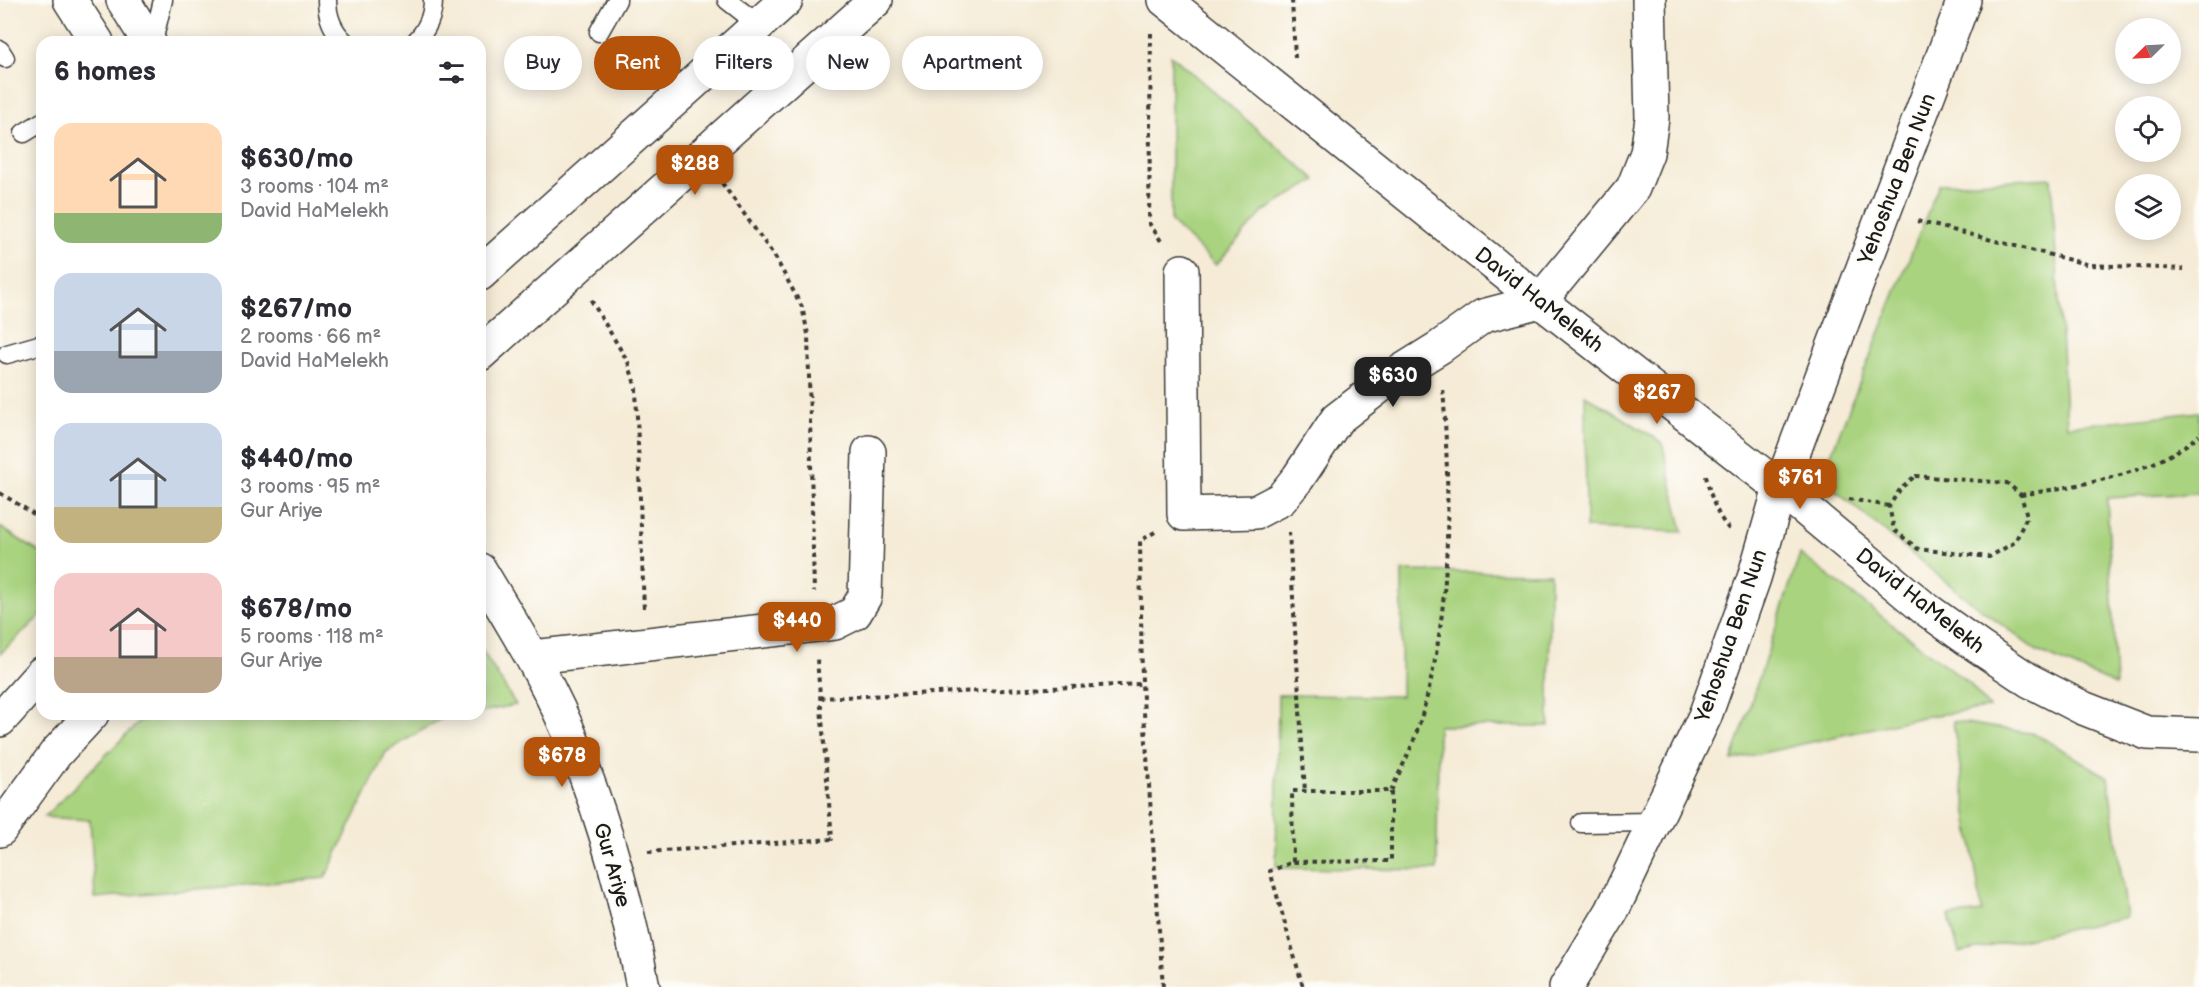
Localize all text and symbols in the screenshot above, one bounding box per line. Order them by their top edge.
north arrow [2115,18,2181,84]
map controls [2115,18,2181,240]
chip: Buy [504,36,582,90]
chip: Rent [594,36,681,90]
chip: Filters [693,36,794,90]
chip: New [806,36,890,90]
chip: Apartment [902,36,1043,90]
icon: filters [435,56,468,89]
text: 6 homes [54,57,156,88]
street label: Yehoshua Ben Nun [1852,90,1941,269]
button: locate [2115,96,2181,162]
text: $630/mo [240,144,353,175]
pin: $288 [659,145,731,196]
icon: home [102,147,174,219]
text: $288 [670,152,720,176]
button: layers [2115,174,2181,240]
text: 3 rooms · 104 m² [240,175,389,199]
text: David HaMelekh [240,199,389,223]
street label: David HaMelekh [1470,242,1608,358]
text: $267/mo [240,294,352,325]
icon: home [102,297,174,369]
text: 2 rooms · 66 m² [240,325,381,349]
text: David HaMelekh [240,349,389,373]
pin: $630 [1357,357,1429,408]
text: $630 [1368,364,1418,388]
pin: $267 [1621,374,1693,425]
text: $267 [1633,381,1681,405]
text: $440/mo [240,444,353,475]
icon: home [102,447,174,519]
pin: $761 [1764,459,1836,510]
text: $761 [1778,466,1822,490]
text: 3 rooms · 95 m² [240,475,380,499]
text: Gur Ariye [240,499,323,523]
street label: David HaMelekh [1851,543,1989,659]
street label: Yehoshua Ben Nun [1689,546,1772,727]
text: $678/mo [240,594,352,625]
icon: home [102,597,174,669]
pin: $440 [761,602,833,653]
text: $440 [772,609,822,633]
text: 5 rooms · 118 m² [240,625,384,649]
text: Gur Ariye [240,649,323,673]
pin: $678 [526,737,598,788]
text: $678 [538,744,586,768]
street label: Gur Ariye [588,820,636,910]

